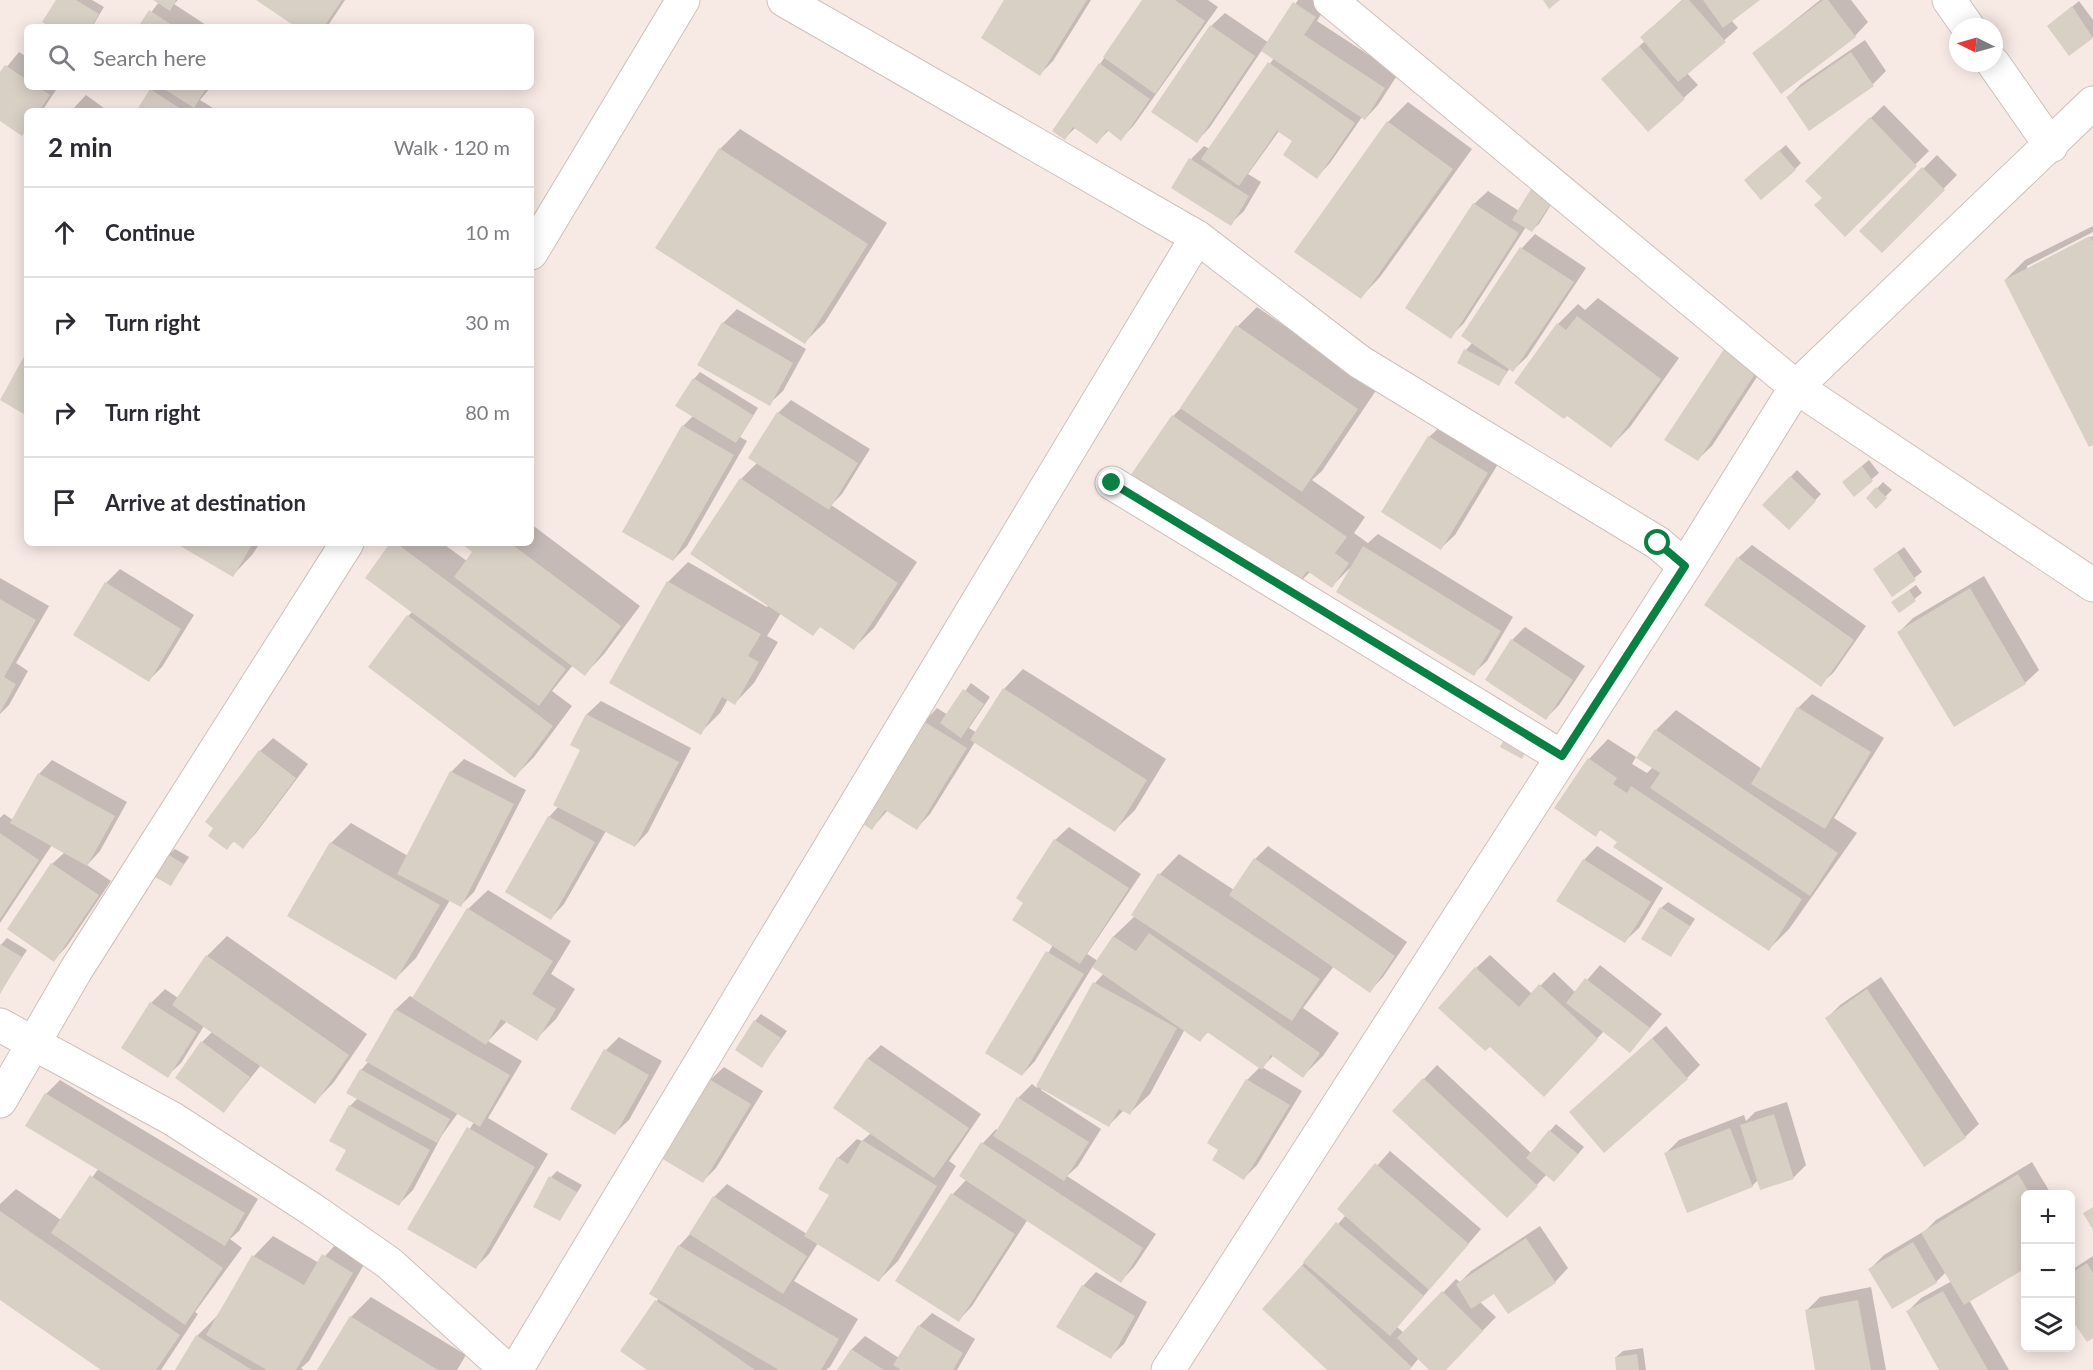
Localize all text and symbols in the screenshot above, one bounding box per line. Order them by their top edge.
north arrow [1949,18,2003,72]
search box [24,24,534,90]
icon: search [45,41,78,74]
text: Search here [93,44,206,71]
text: 2 min [48,131,112,163]
text: Walk · 120 m [394,135,510,159]
icon: ahead [48,216,81,249]
text: Continue [105,219,195,246]
text: 10 m [465,220,510,244]
icon: right [48,306,81,339]
text: Turn right [105,309,200,336]
text: 30 m [465,310,510,334]
icon: right [48,396,81,429]
text: Turn right [105,399,200,426]
text: 80 m [465,400,510,424]
route end [1098,469,1124,495]
icon: arrive [48,486,81,519]
text: Arrive at destination [105,489,306,516]
route start [1644,529,1670,555]
map controls [2021,1190,2075,1352]
button: + [2021,1190,2075,1244]
button: − [2021,1244,2075,1298]
button: layers [2021,1298,2075,1352]

